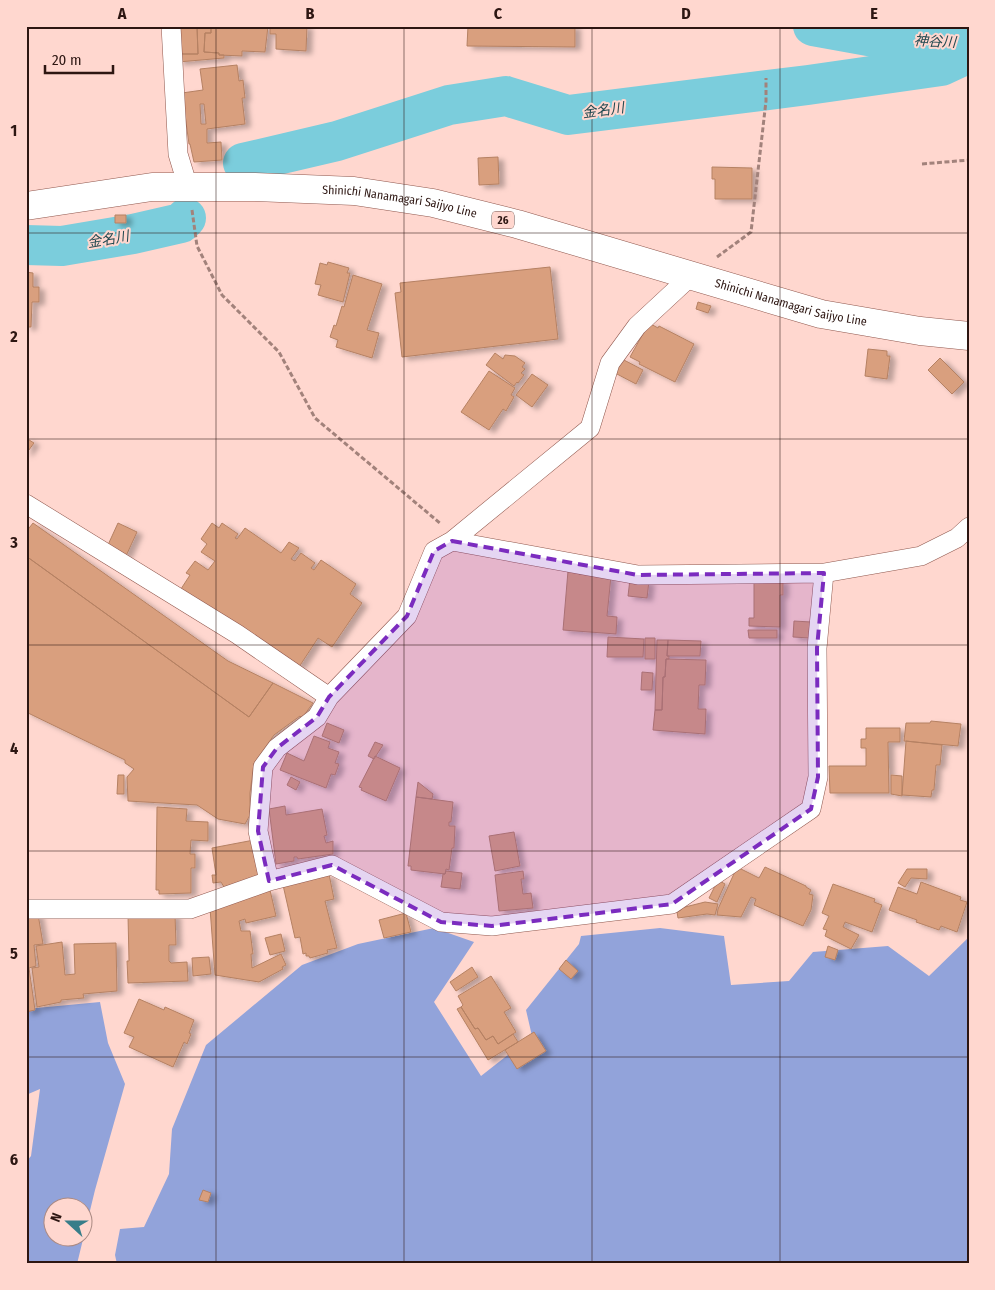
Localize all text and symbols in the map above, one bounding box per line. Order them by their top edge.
text: A [117,4,127,23]
text: B [306,4,315,23]
text: C [494,4,503,23]
text: D [681,4,691,23]
text: E [870,4,878,23]
water label: 神谷川 [914,32,958,51]
scale bar [45,42,112,74]
text: 20 m [52,51,82,69]
water label: 金名川 [581,99,627,122]
text: 1 [11,121,17,140]
street label: Shinichi Nanamagari Saijyo Line [322,183,478,221]
road number: 26 [492,212,514,228]
water label: 金名川 [86,227,132,252]
street label: Shinichi Nanamagari Saijyo Line [713,276,868,329]
text: 2 [9,327,18,346]
text: 3 [9,533,18,552]
text: 4 [10,739,18,758]
text: 5 [10,944,18,963]
text: 6 [10,1150,18,1169]
north arrow [42,1198,92,1248]
text: N [47,1211,66,1224]

